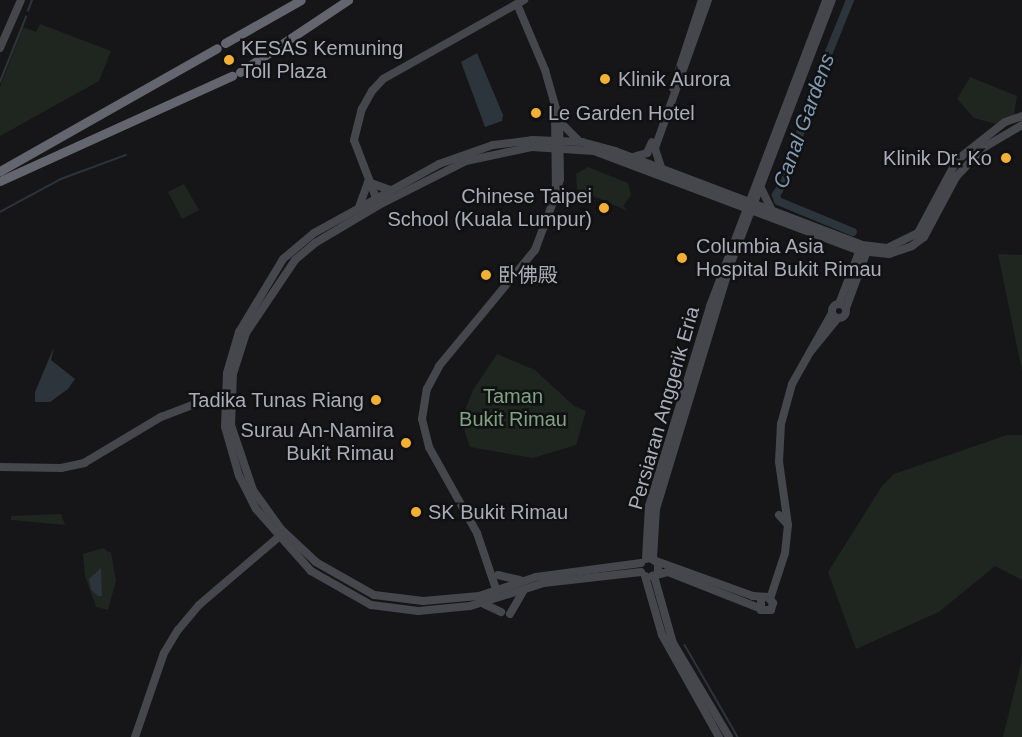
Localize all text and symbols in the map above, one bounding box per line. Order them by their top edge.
place label: KESAS Kemuning Toll Plaza [241,36,403,83]
water label: Canal Gardens [768,50,840,192]
marker: KESAS Kemuning Toll Plaza [222,53,236,67]
place label: Klinik Aurora [618,67,731,91]
marker: Klinik Aurora [596,70,614,88]
place label: Le Garden Hotel [548,101,695,125]
marker: Le Garden Hotel [529,106,543,120]
place label: Klinik Dr. Ko [883,146,992,170]
marker: Klinik Dr. Ko [997,149,1015,167]
place label: Chinese Taipei School (Kuala Lumpur) [387,184,592,231]
marker: Chinese Taipei School (Kuala Lumpur) [597,201,611,215]
place label: Columbia Asia Hospital Bukit Rimau [696,234,882,281]
marker: Columbia Asia Hospital Bukit Rimau [673,249,691,267]
place label: 卧佛殿 [498,263,558,287]
marker: 卧佛殿 [479,268,493,282]
street label: Persiaran Anggerik Eria [623,303,705,513]
park label: Taman Bukit Rimau [459,385,567,432]
place label: Tadika Tunas Riang [188,388,364,412]
marker: Tadika Tunas Riang [369,393,383,407]
place label: Surau An-Namira Bukit Rimau [239,419,394,466]
marker: Surau An-Namira Bukit Rimau [399,436,413,450]
place label: SK Bukit Rimau [428,500,568,524]
marker: SK Bukit Rimau [409,505,423,519]

